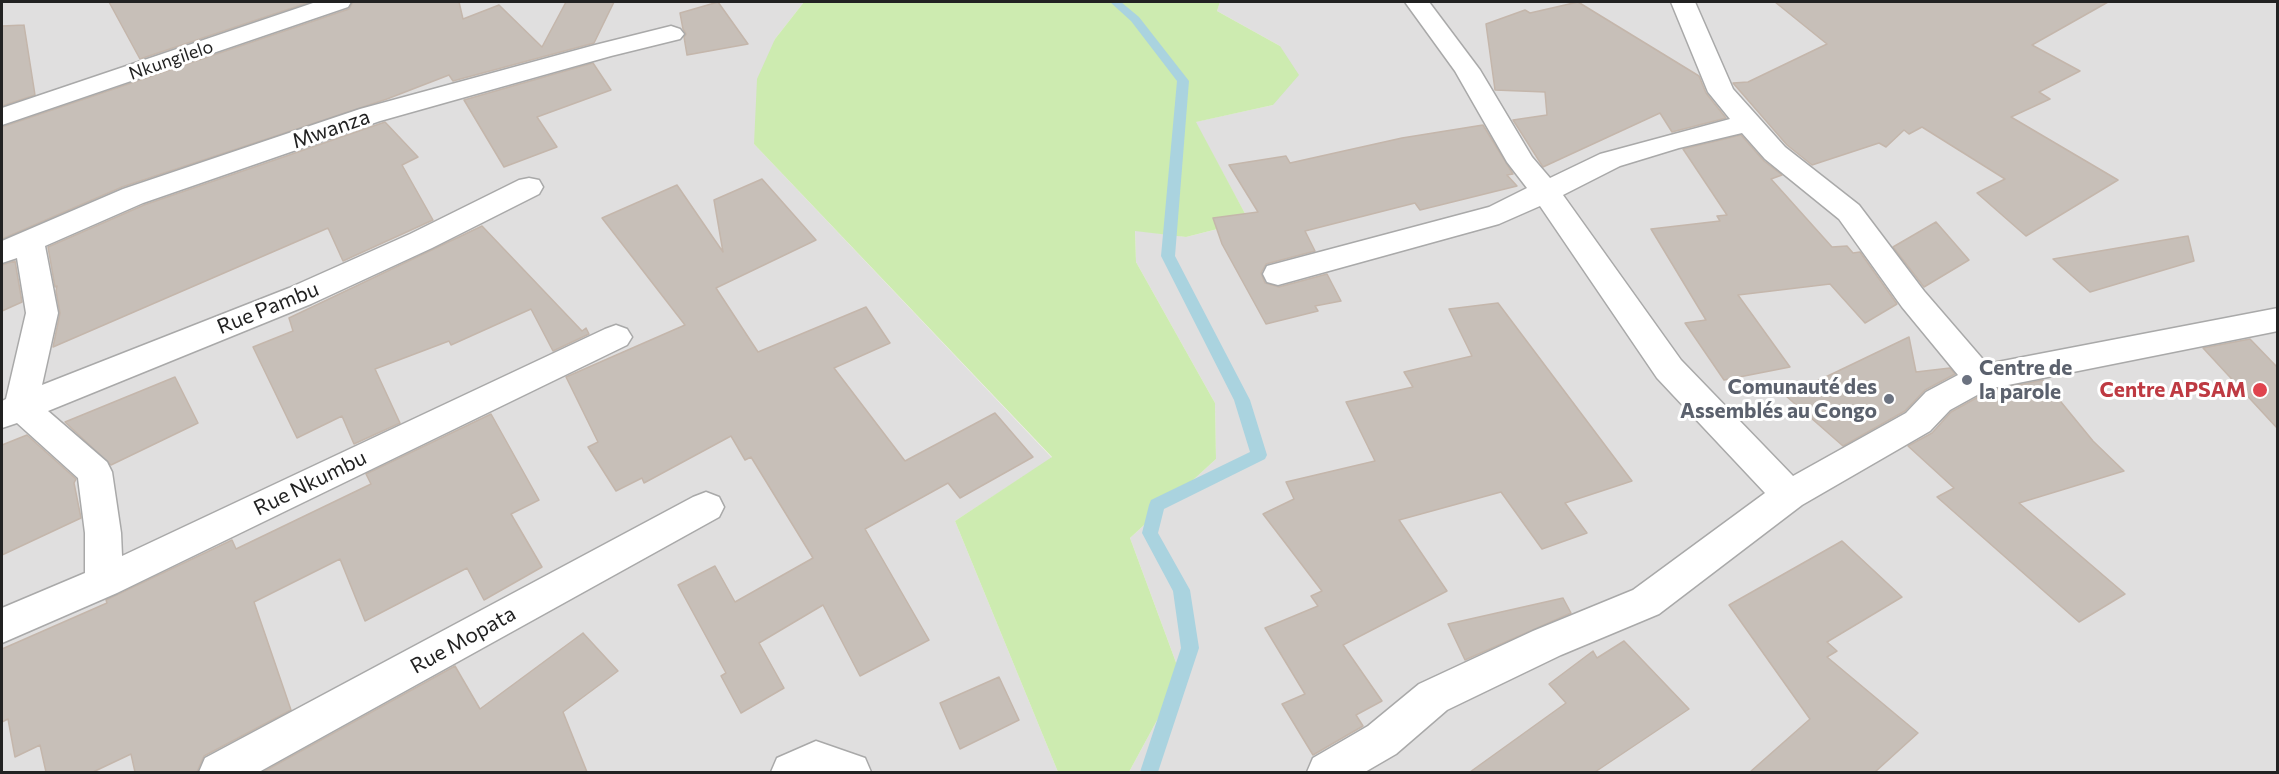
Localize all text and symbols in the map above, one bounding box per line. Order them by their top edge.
street label: Nkungilelo [126,36,216,84]
street label: Mwanza [289,104,373,154]
street label: Rue Pambu [213,276,323,340]
place label: Centre de la parole [1979,355,2072,405]
marker: Centre de la parole [1960,373,1974,387]
place label: Comunauté des Assemblés au Congo [1680,374,1877,424]
place label: Centre APSAM [2099,377,2246,403]
marker: Centre APSAM [2251,381,2269,399]
marker: Comunauté des Assemblés au Congo [1882,392,1896,406]
street label: Rue Nkumbu [250,445,370,521]
street label: Rue Mopata [406,601,520,679]

